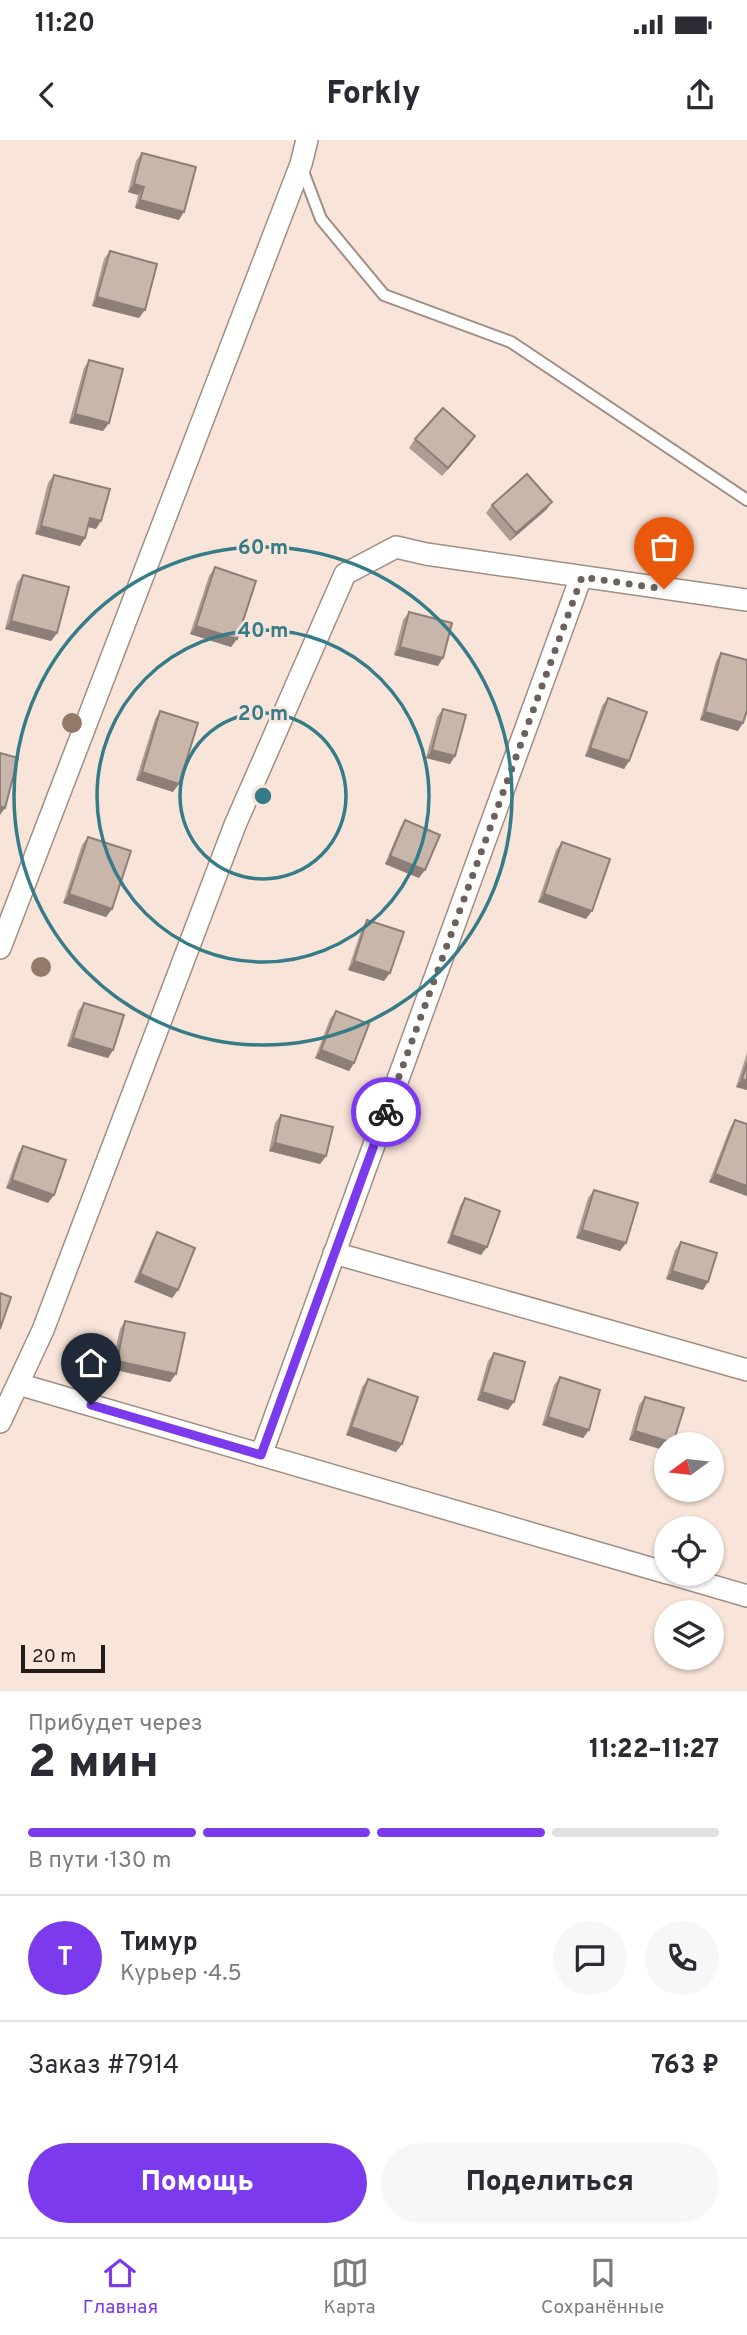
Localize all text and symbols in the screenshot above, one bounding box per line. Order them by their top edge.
text: 11:20 [35,8,95,41]
text: Forkly [327,75,420,115]
icon: back [28,76,66,114]
icon: share [681,76,719,114]
pin [634,517,694,589]
icon: bag [645,528,683,566]
text: 60 m [238,535,288,562]
text: 40 m [238,618,288,645]
text: 20 m [238,701,288,728]
centre of rings [251,784,275,808]
courier [351,1077,421,1147]
icon: bike [367,1093,405,1131]
pin [61,1333,121,1405]
icon: home [72,1344,110,1382]
north arrow [654,1432,724,1502]
map controls [654,1432,724,1670]
button: locate [654,1516,724,1586]
button: layers [654,1600,724,1670]
scale bar [21,1642,105,1674]
text: 20 m [32,1645,76,1669]
text: Прибудет через [28,1710,203,1739]
text: 11:22–11:27 [589,1734,719,1767]
text: 2 мин [28,1735,159,1794]
text: В пути · 130 m [28,1847,171,1876]
button: chat [553,1921,627,1995]
button: phone [645,1921,719,1995]
text: Тимур [120,1927,198,1960]
text: Т [57,1942,73,1975]
text: Курьер · 4.5 [120,1960,242,1989]
text: Заказ #7914 [28,2050,179,2083]
text: 763 ₽ [651,2050,719,2083]
button: Помощь [28,2143,367,2223]
button: Поделиться [381,2143,719,2223]
tab: Главная [83,2254,158,2320]
tab: Карта [324,2254,376,2320]
tab: Сохранённые [541,2254,664,2320]

